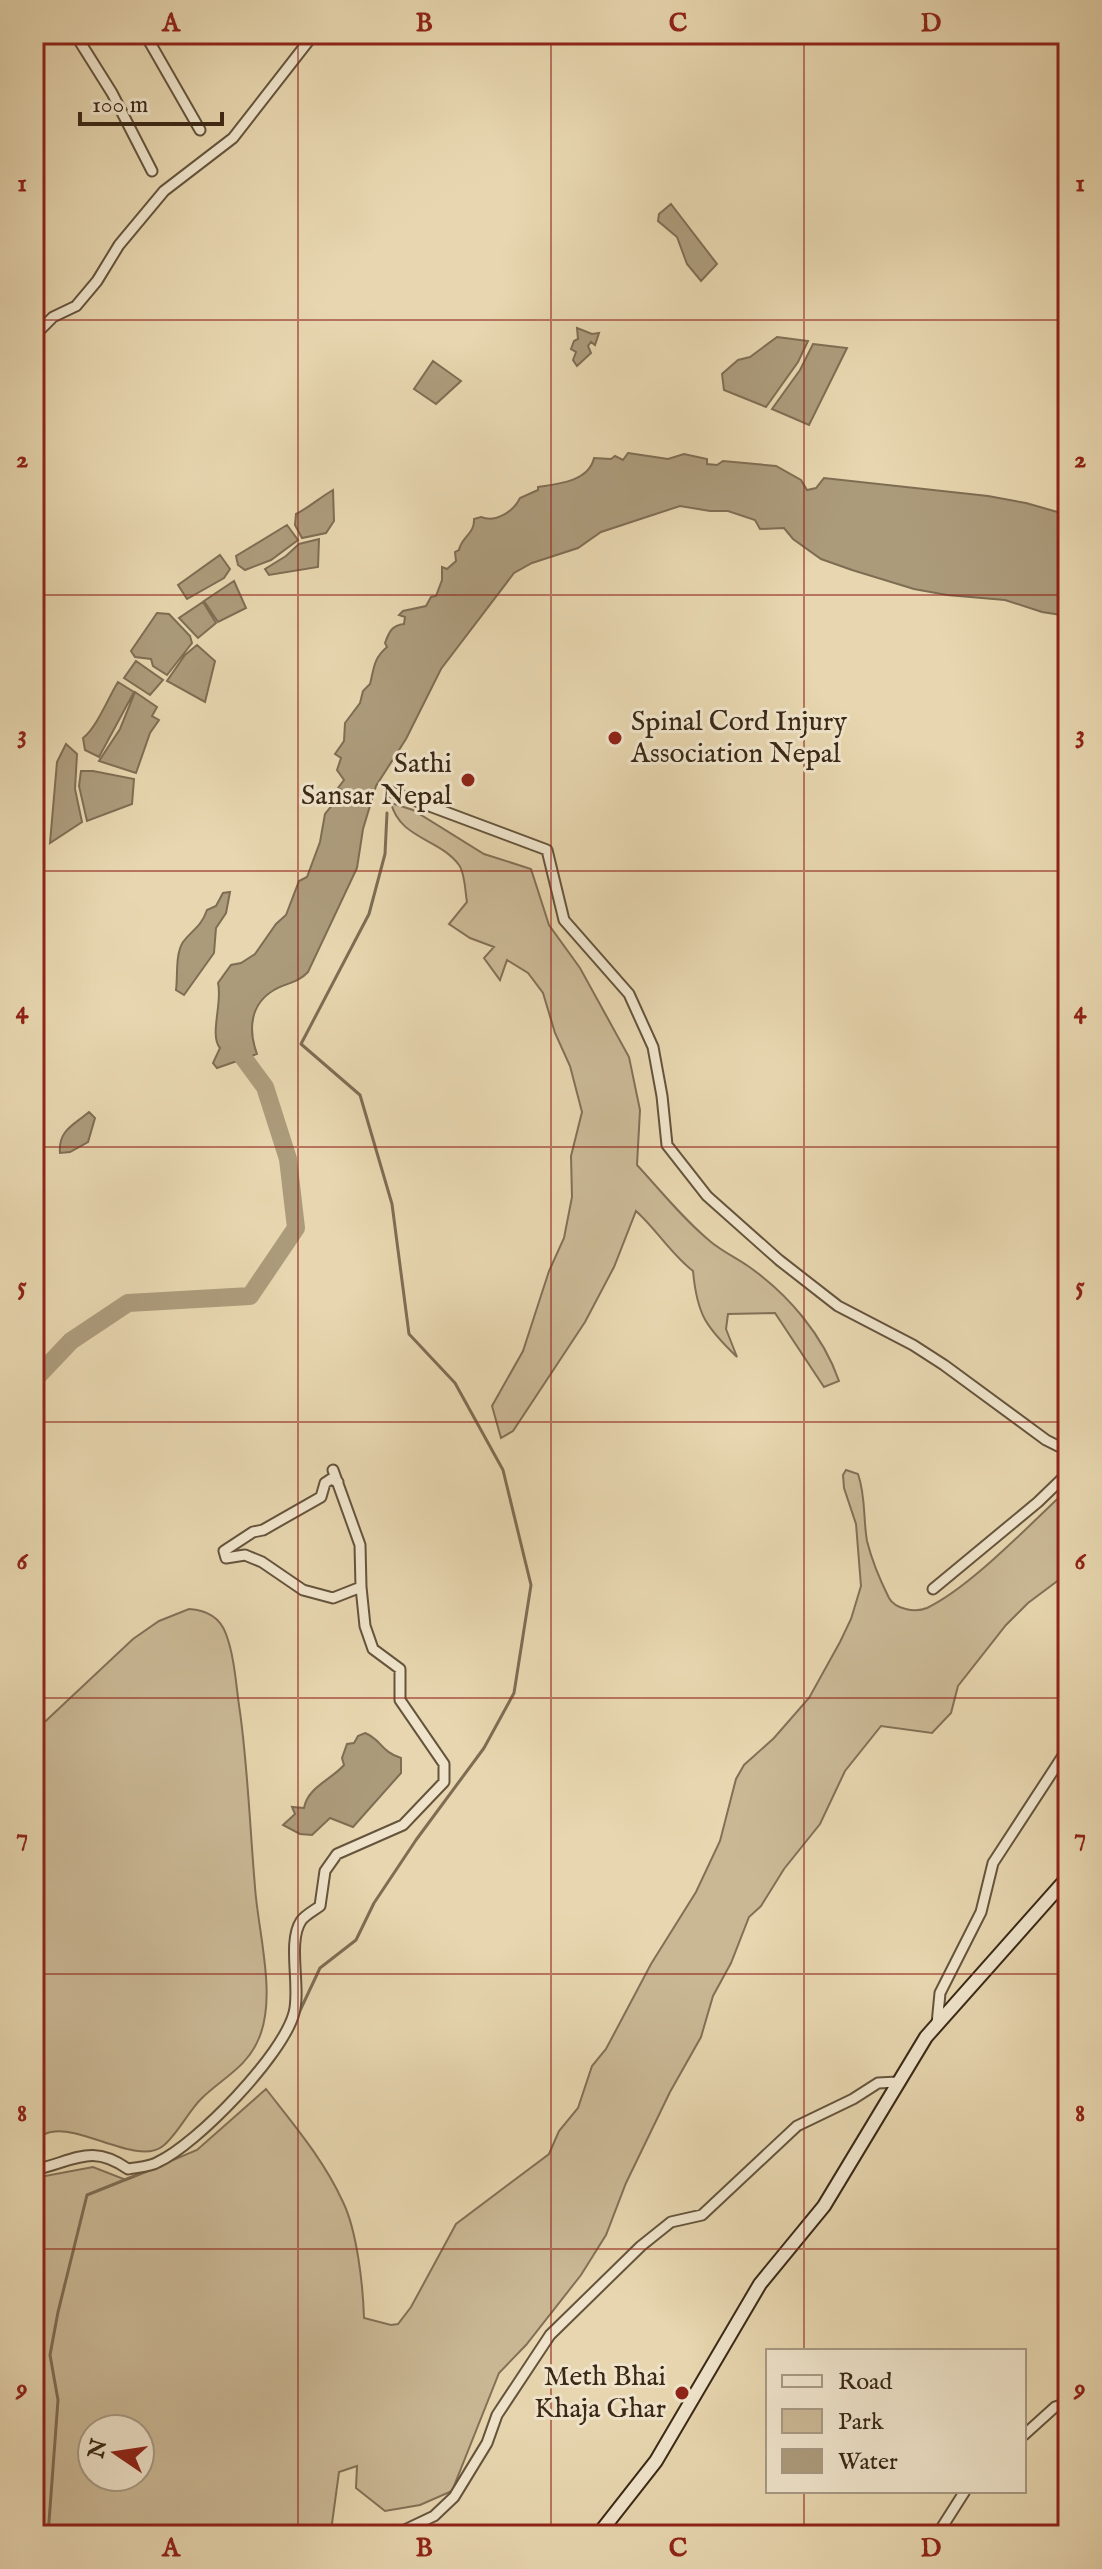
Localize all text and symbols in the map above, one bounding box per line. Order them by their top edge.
text: A [161,7,181,40]
text: B [415,7,433,40]
text: C [669,7,688,40]
text: D [921,7,942,40]
scale bar [80,76,222,126]
text: 100 m [92,90,148,121]
text: 1 [17,167,27,200]
text: 1 [1075,167,1085,200]
text: 2 [16,443,28,476]
text: 2 [1074,443,1086,476]
place label: Spinal Cord Injury Association Nepal [630,705,847,772]
text: 3 [17,718,27,751]
text: 3 [1075,718,1085,751]
marker: Spinal Cord Injury Association Nepal [606,729,624,747]
place label: Sathi Sansar Nepal [301,747,452,814]
marker: Sathi Sansar Nepal [459,771,477,789]
text: 4 [16,994,30,1027]
text: 4 [1074,994,1088,1027]
text: 5 [17,1270,27,1303]
text: 5 [1075,1270,1085,1303]
text: 6 [17,1545,29,1578]
text: 6 [1075,1545,1087,1578]
text: 7 [16,1821,28,1854]
text: 7 [1074,1821,1086,1854]
text: 8 [17,2097,27,2130]
text: 8 [1075,2097,1085,2130]
legend [766,2349,1026,2493]
place label: Meth Bhai Khaja Ghar [534,2360,666,2427]
text: Road [838,2367,892,2398]
text: 9 [15,2372,28,2405]
text: 9 [1073,2372,1086,2405]
marker: Meth Bhai Khaja Ghar [673,2384,691,2402]
text: Park [838,2407,884,2438]
north arrow [76,2413,156,2493]
text: N [82,2437,114,2462]
text: Water [838,2447,898,2478]
text: A [161,2532,181,2565]
text: B [415,2532,433,2565]
text: C [669,2532,688,2565]
text: D [921,2532,942,2565]

